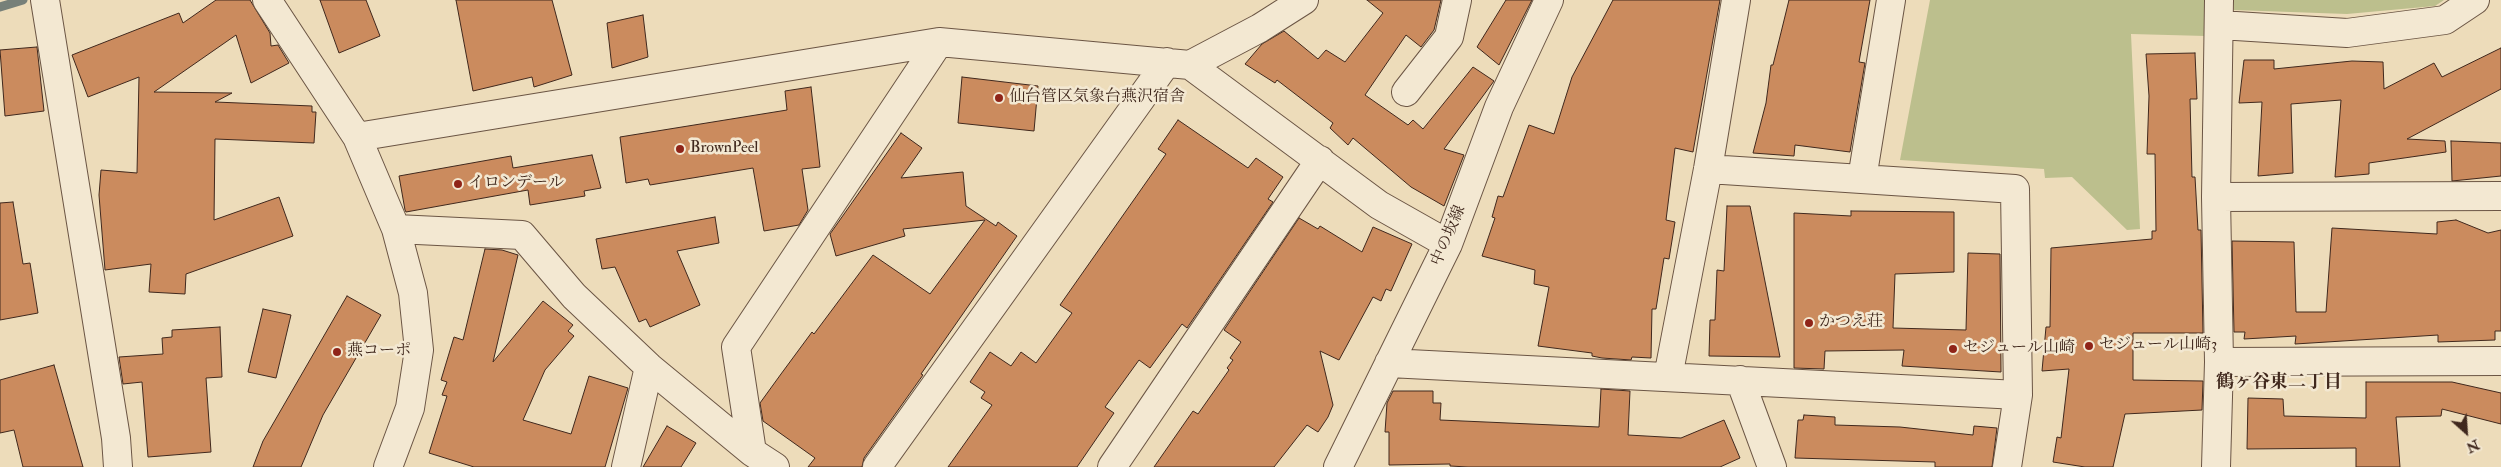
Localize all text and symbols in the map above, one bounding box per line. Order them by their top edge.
place label: 仙台管区気象台燕沢宿舎 [1009,88,1185,108]
marker: 仙台管区気象台燕沢宿舎 [993,92,1005,104]
place label: BrownPeel [690,139,758,159]
marker: BrownPeel [674,143,686,155]
place label: イロンデール [468,174,564,194]
marker: イロンデール [452,178,464,190]
street label: 中の坂線 [1428,203,1470,269]
place label: かつえ荘 [1819,313,1883,333]
marker: かつえ荘 [1803,317,1815,329]
place label: セジュール山崎3 [2099,336,2217,356]
place label: セジュール山崎 [1963,339,2075,359]
marker: セジュール山崎3 [2083,340,2095,352]
place label: 燕コーポ [347,342,411,362]
marker: セジュール山崎 [1947,343,1959,355]
marker: 燕コーポ [331,346,343,358]
district label: 鶴ヶ谷東二丁目 [2216,372,2342,394]
north arrow [2441,407,2491,457]
text: N [2463,436,2482,456]

